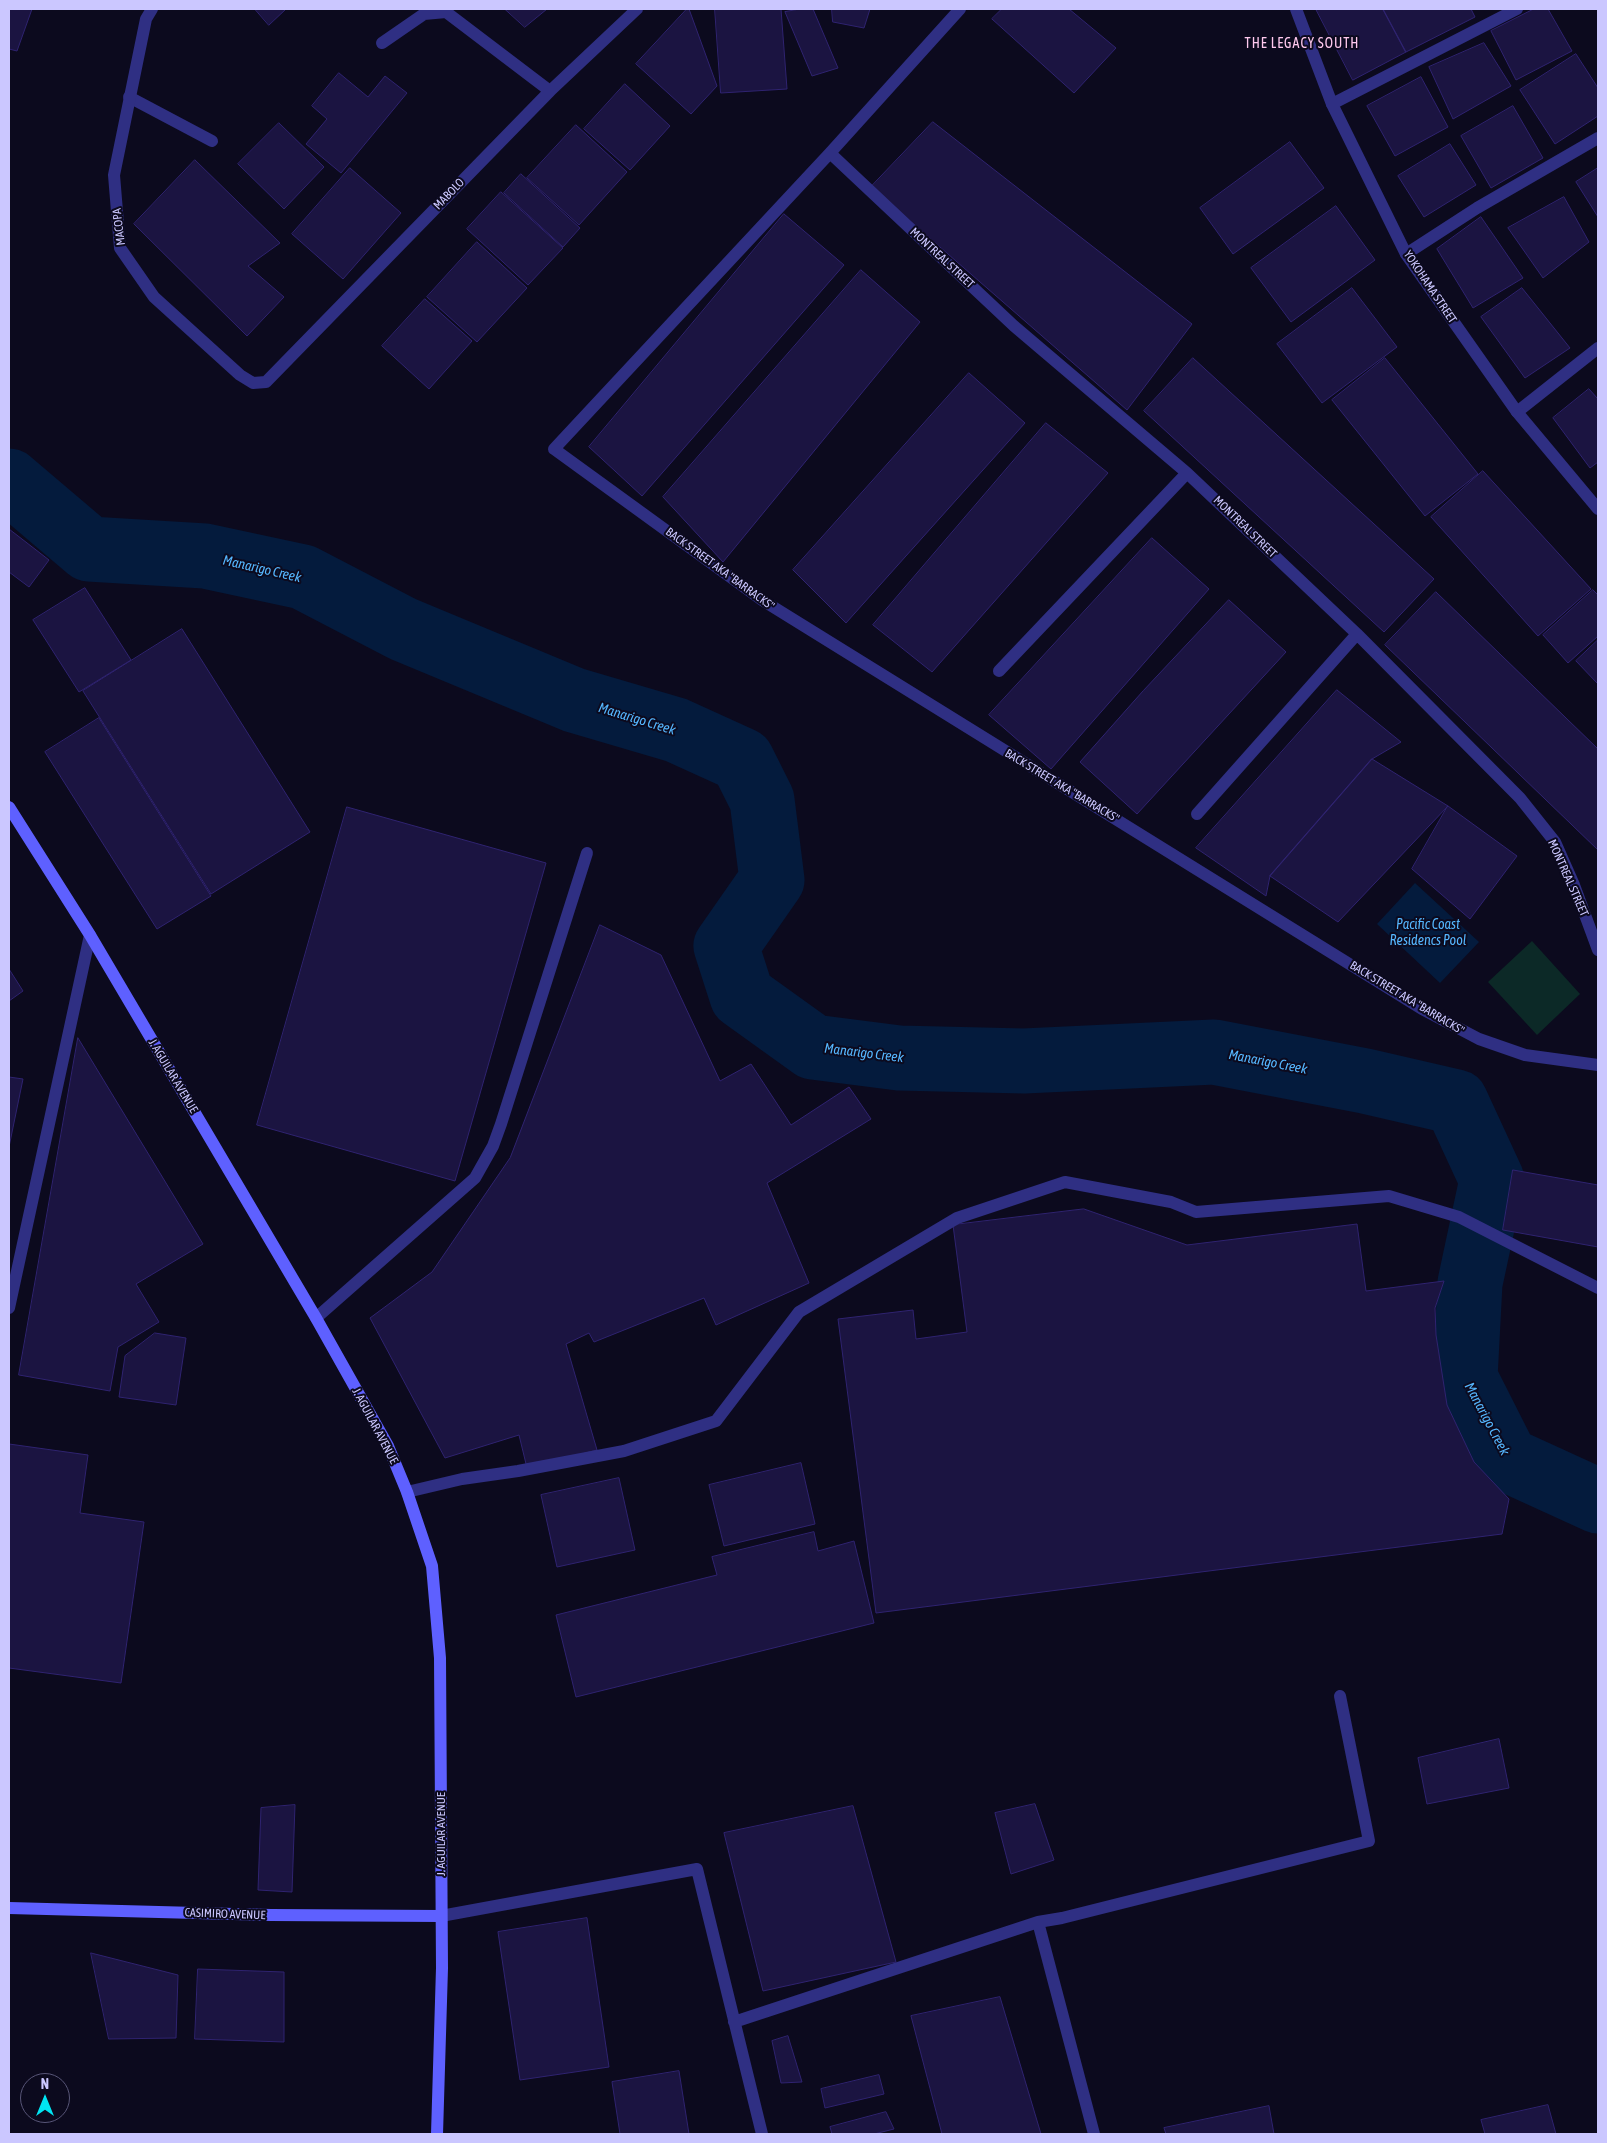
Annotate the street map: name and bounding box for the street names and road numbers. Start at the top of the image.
street label: MABOLO [431,175,467,213]
street label: MACOPA [110,208,128,246]
street label: MONTREAL STREET [907,225,977,291]
street label: YOKOHAMA STREET [1400,248,1460,326]
street label: MONTREAL STREET [1210,493,1280,561]
street label: BACK STREET AKA "BARRACKS" [663,525,777,613]
street label: BACK STREET AKA "BARRACKS" [1002,746,1122,826]
street label: MONTREAL STREET [1545,837,1591,919]
street label: BACK STREET AKA "BARRACKS" [1347,958,1467,1038]
street label: J. AGUILAR AVENUE [145,1036,201,1116]
street label: J. AGUILAR AVENUE [349,1386,401,1466]
street label: J. AGUILAR AVENUE [434,1792,448,1876]
street label: CASIMIRO AVENUE [184,1905,266,1923]

